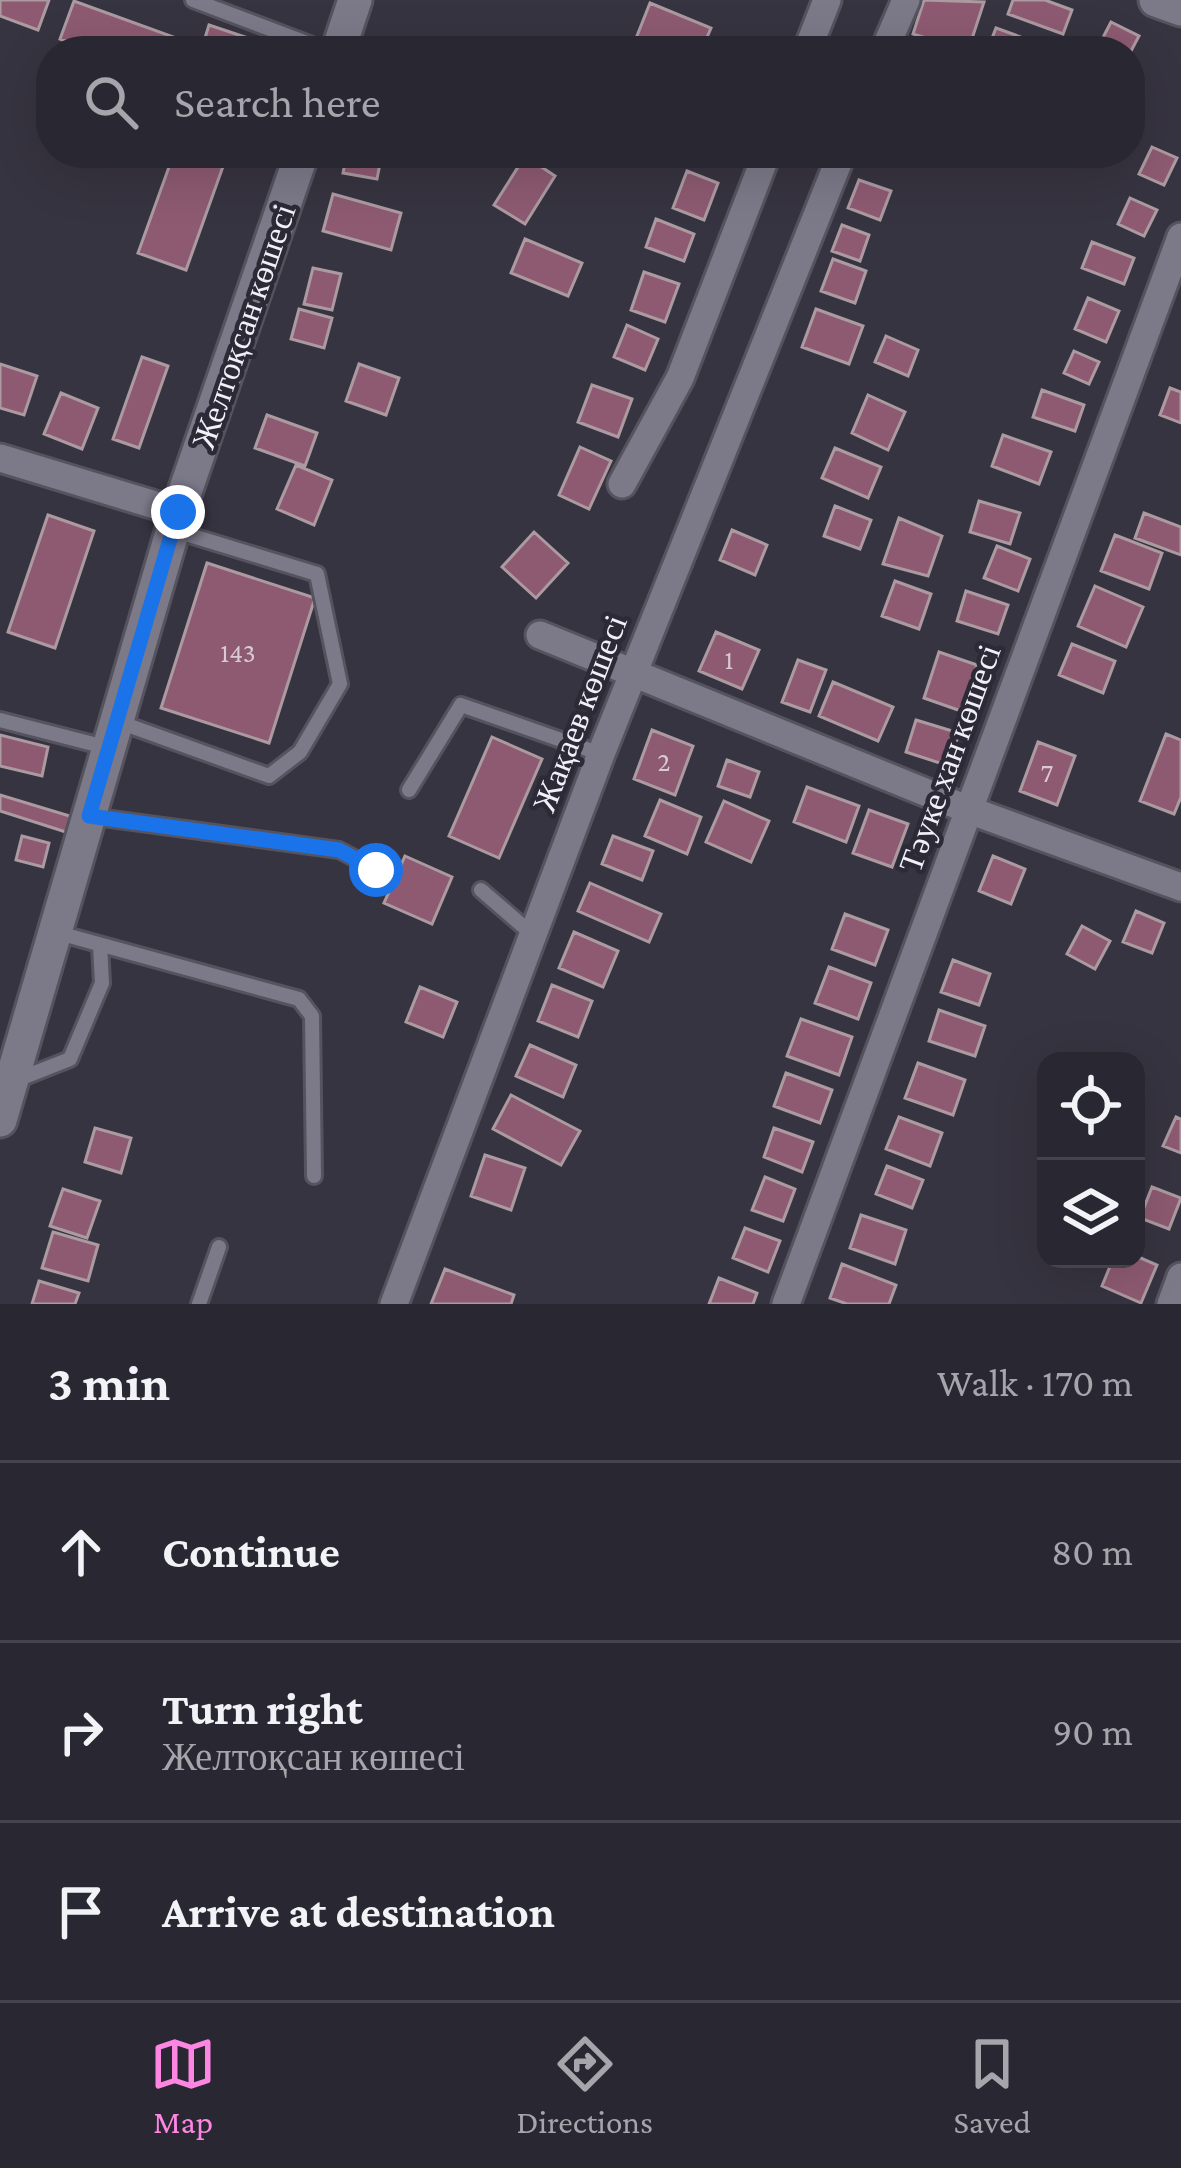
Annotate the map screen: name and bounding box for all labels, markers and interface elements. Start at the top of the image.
search box [36,36,1145,168]
icon: search [78,69,144,135]
text: Search here [174,77,381,127]
street label: Желтоқсан көшесі [184,199,303,453]
route end [151,485,205,539]
street label: Жақаев көшесі [525,610,634,817]
house number: 143 [220,638,256,668]
street label: Тәуке хан көшесі [891,639,1008,877]
house number: 1 [725,645,734,675]
house number: 2 [658,747,670,777]
house number: 7 [1041,758,1053,788]
route start [349,843,403,897]
map controls [1037,1052,1145,1268]
button: locate [1037,1052,1145,1160]
button: layers [1037,1160,1145,1268]
text: 3 min [48,1354,170,1411]
text: Walk · 170 m [937,1361,1133,1404]
icon: ahead [48,1519,114,1585]
text: Continue [162,1527,340,1577]
text: 80 m [1051,1530,1133,1573]
text: Turn right [162,1684,363,1734]
icon: right [48,1699,114,1765]
text: 90 m [1052,1710,1133,1753]
text: Желтоқсан көшесі [162,1735,465,1778]
icon: arrive [48,1879,114,1945]
text: Arrive at destination [162,1887,555,1937]
tab: Map [150,2031,216,2140]
tab: Directions [517,2031,653,2140]
tab: Saved [953,2031,1031,2140]

